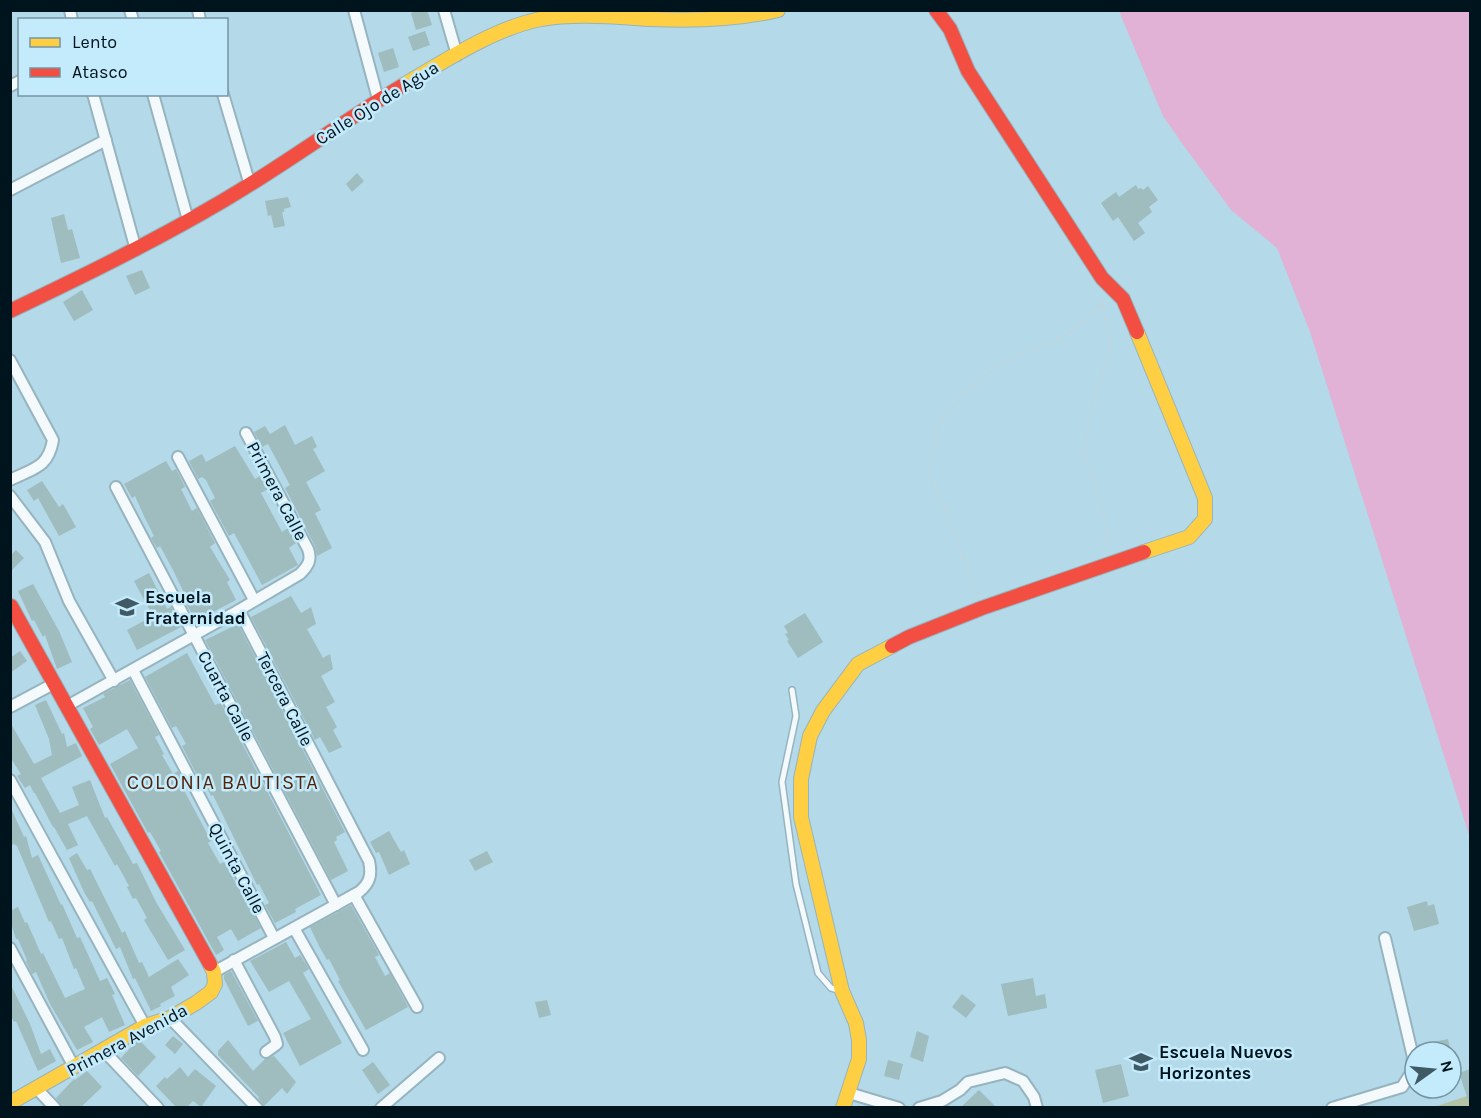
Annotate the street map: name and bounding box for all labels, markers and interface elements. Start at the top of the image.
legend [18,18,228,96]
text: Lento [72,31,117,53]
street label: Calle Ojo de Agua [311,56,443,150]
text: Atasco [72,61,128,83]
street label: Primera Calle [242,438,312,544]
place label: Escuela Fraternidad [145,586,246,629]
school or university icon: Escuela Fraternidad [114,594,140,620]
street label: Cuarta Calle [193,647,259,745]
street label: Tercera Calle [252,648,318,750]
district label: COLONIA BAUTISTA [127,771,319,794]
street label: Quinta Calle [204,819,270,917]
street label: Primera Avenida [63,999,191,1081]
north arrow [1403,1040,1463,1100]
place label: Escuela Nuevos Horizontes [1159,1041,1293,1084]
school or university icon: Escuela Nuevos Horizontes [1128,1049,1154,1075]
text: N [1436,1058,1458,1074]

